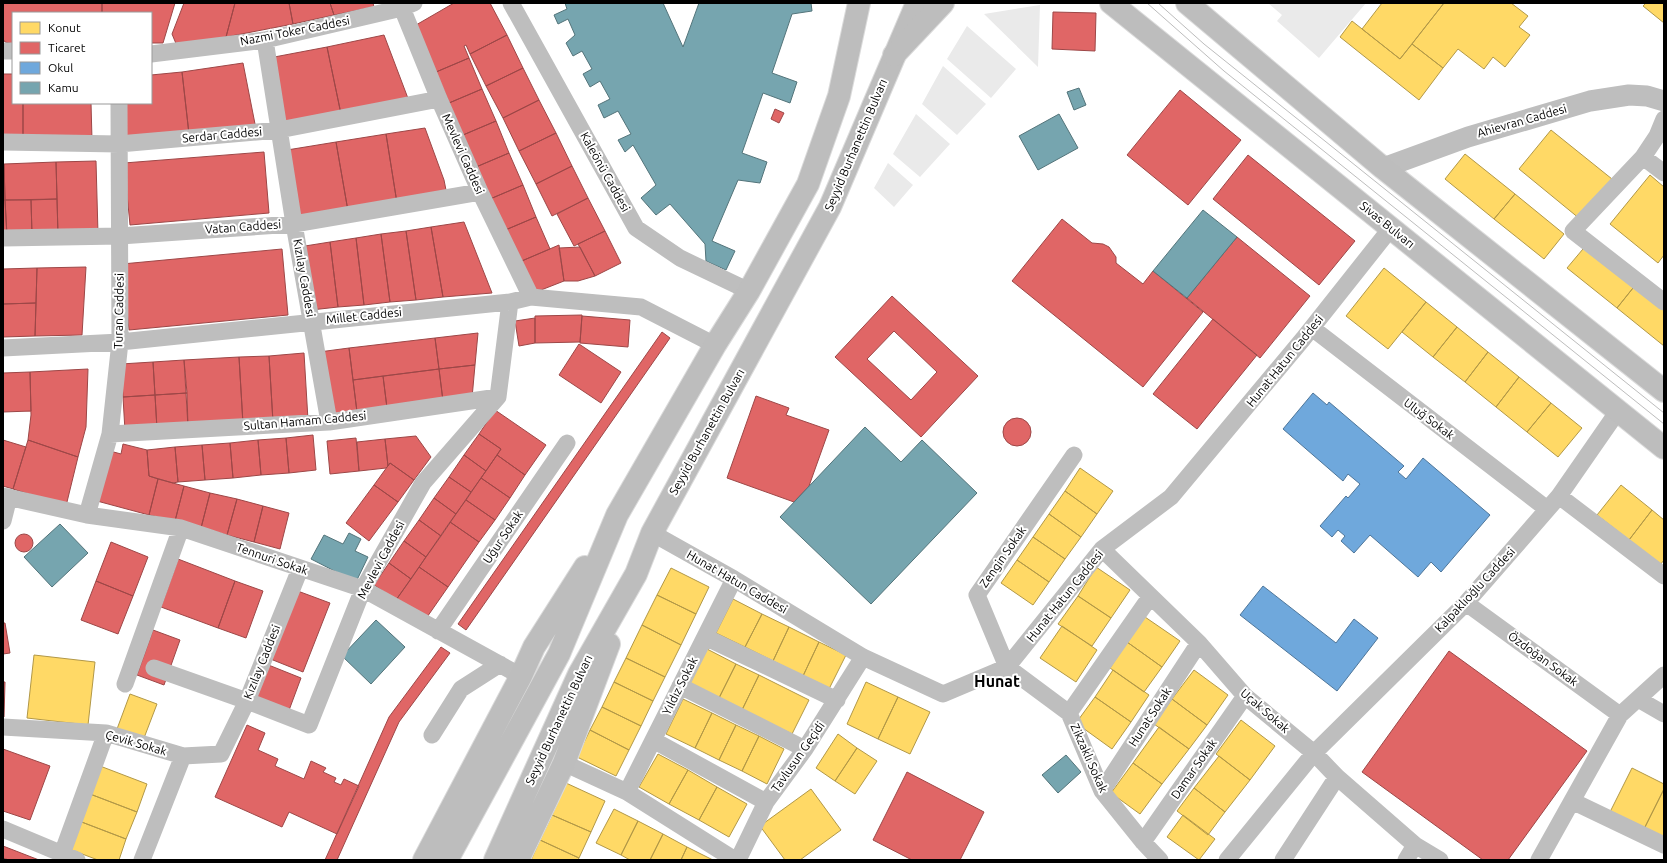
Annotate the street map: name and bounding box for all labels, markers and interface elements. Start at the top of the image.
legend [12,12,152,104]
street label: Nazmi Toker Caddesi [239,13,351,48]
text: Konut [48,21,81,34]
text: Ticaret [48,41,86,54]
text: Okul [48,61,73,74]
street label: Seyyid Burhanettin Bulvarı [822,77,889,213]
text: Kamu [48,81,79,94]
street label: Ahievran Caddesi [1476,101,1568,140]
street label: Mevlevi Caddesi [440,112,487,196]
street label: Serdar Caddesi [181,125,263,144]
street label: Kaleönü Caddesi [578,130,633,214]
street label: Sivas Bulvarı [1357,199,1417,251]
street label: Vatan Caddesi [204,217,282,236]
street label: Kızılay Caddesi [291,238,318,318]
street label: Turan Caddesi [111,273,126,349]
street label: Millet Caddesi [325,305,403,326]
street label: Hunat Hatun Caddesi [1244,312,1325,409]
street label: Seyyid Burhanettin Bulvarı [666,367,747,497]
street label: Uluğ Sokak [1402,396,1457,442]
street label: Sultan Hamam Caddesi [243,409,367,432]
street label: Uğur Sokak [480,508,525,566]
street label: Mevlevi Caddesi [355,518,407,601]
street label: Zengin Sokak [977,524,1028,590]
street label: Tennuri Sokak [235,540,310,577]
street label: Kalpaklıoğlu Caddesi [1432,545,1517,635]
street label: Hunat Hatun Caddesi [1024,547,1105,644]
street label: Hunat Hatun Caddesi [685,548,790,616]
street label: Kızılay Caddesi [241,623,282,701]
street label: Özdoğan Sokak [1506,629,1581,688]
street label: Seyyid Burhanettin Bulvarı [523,653,594,787]
street label: Yıldız Sokak [659,655,700,717]
district label: Hunat [974,672,1020,690]
street label: Hunat Sokak [1126,685,1173,748]
street label: Uçak Sokak [1238,686,1292,735]
street label: Tavlusun Geçidi [768,719,827,794]
street label: Zikzaklı Sokak [1068,721,1110,794]
street label: Çevik Sokak [104,728,168,757]
street label: Damar Sokak [1168,736,1219,801]

